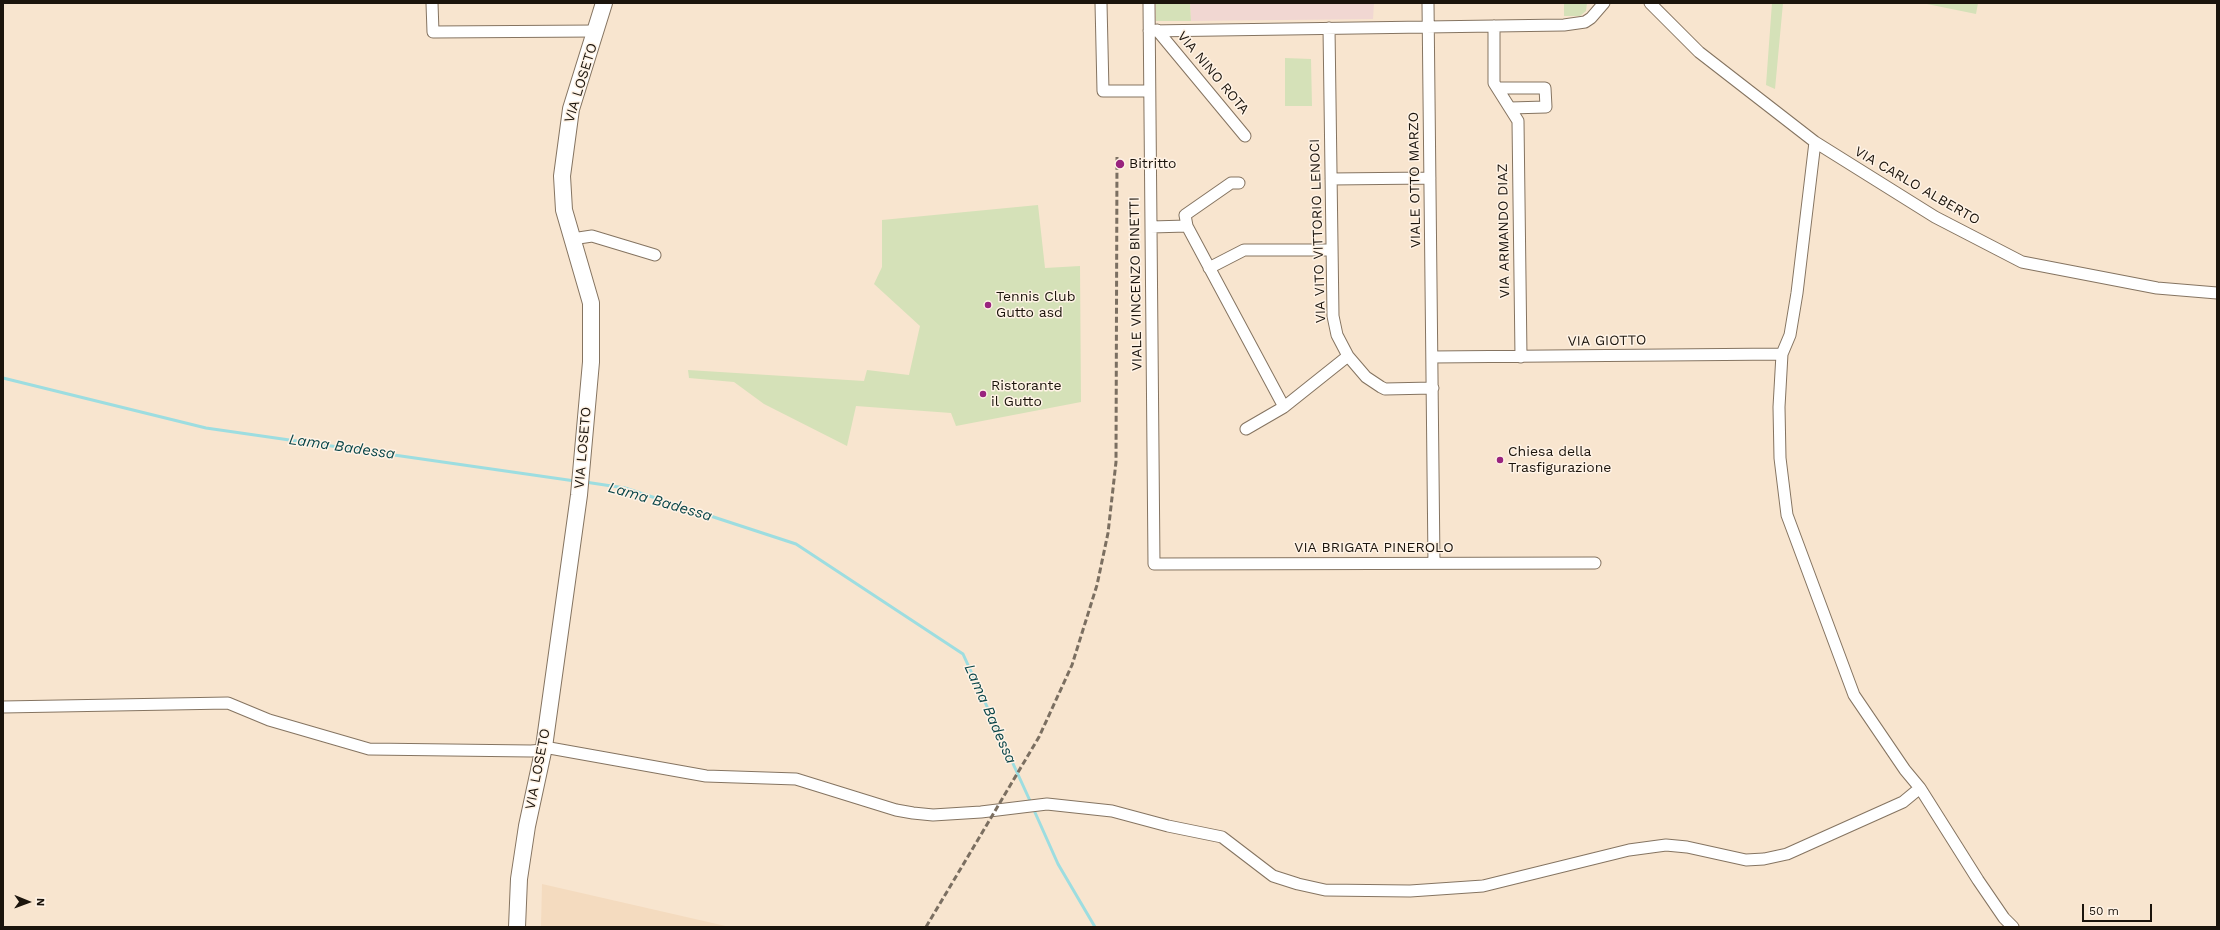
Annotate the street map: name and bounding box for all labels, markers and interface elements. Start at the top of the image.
street label: VIA NINO ROTA [1173,28,1253,118]
street label: VIA LOSETO [561,41,601,125]
street label: VIALE OTTO MARZO [1405,112,1425,248]
street label: VIA VITO VITTORIO LENOCI [1306,138,1330,324]
street label: VIA CARLO ALBERTO [1851,143,1983,229]
place label: Bitritto [1129,156,1176,172]
marker: Bitritto [1114,158,1126,170]
street label: VIA ARMANDO DIAZ [1494,163,1514,299]
street label: VIALE VINCENZO BINETTI [1126,197,1146,371]
place label: Tennis Club Gutto asd [996,289,1076,322]
marker: Tennis Club Gutto asd [983,300,993,310]
street label: VIA GIOTTO [1567,332,1647,350]
place label: Ristorante il Gutto [991,378,1062,410]
marker: Ristorante il Gutto [978,389,988,399]
street label: VIA LOSETO [571,406,595,490]
water label: Lama Badessa [288,431,396,463]
place label: Chiesa della Trasfigurazione [1508,444,1611,476]
marker: Chiesa della Trasfigurazione [1495,455,1505,465]
water label: Lama Badessa [606,479,714,525]
street label: VIA BRIGATA PINEROLO [1294,540,1454,556]
water label: Lama Badessa [960,661,1020,767]
street label: VIA LOSETO [522,727,554,811]
north arrow [8,882,48,922]
scale bar [2084,896,2154,922]
text: N [34,898,47,906]
text: 50 m [2089,904,2119,918]

